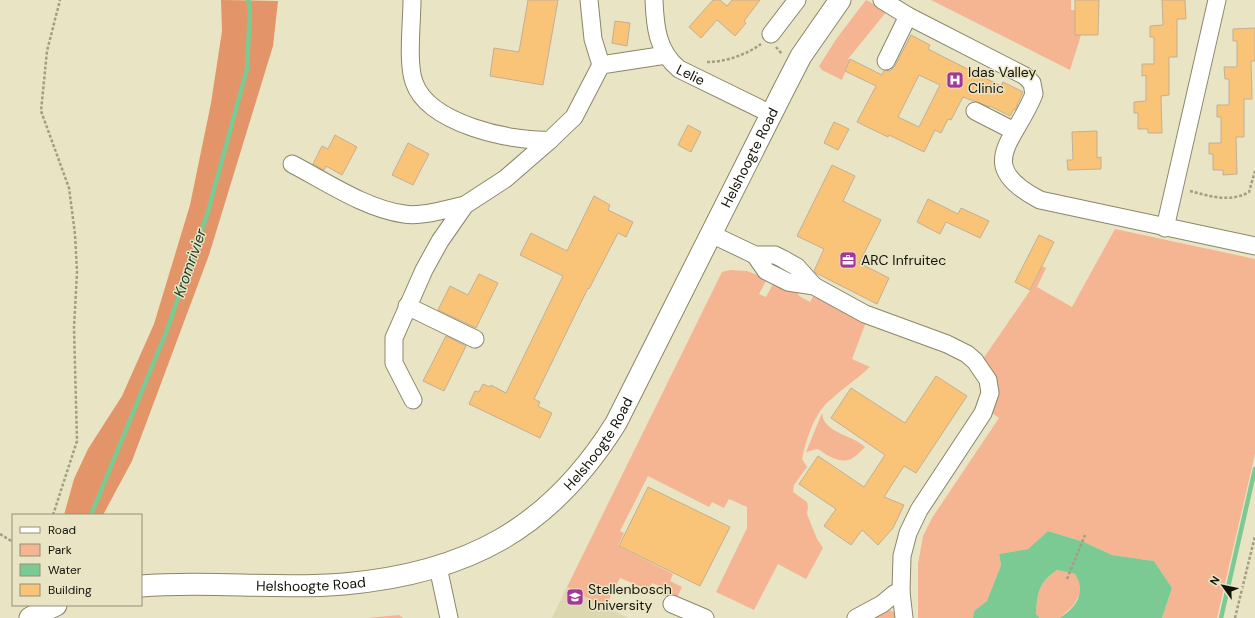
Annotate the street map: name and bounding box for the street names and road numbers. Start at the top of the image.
street label: Lelie [674,60,708,89]
street label: Helshoogte Road [717,105,782,211]
street label: Helshoogte Road [560,394,637,494]
street label: Helshoogte Road [256,573,367,595]

